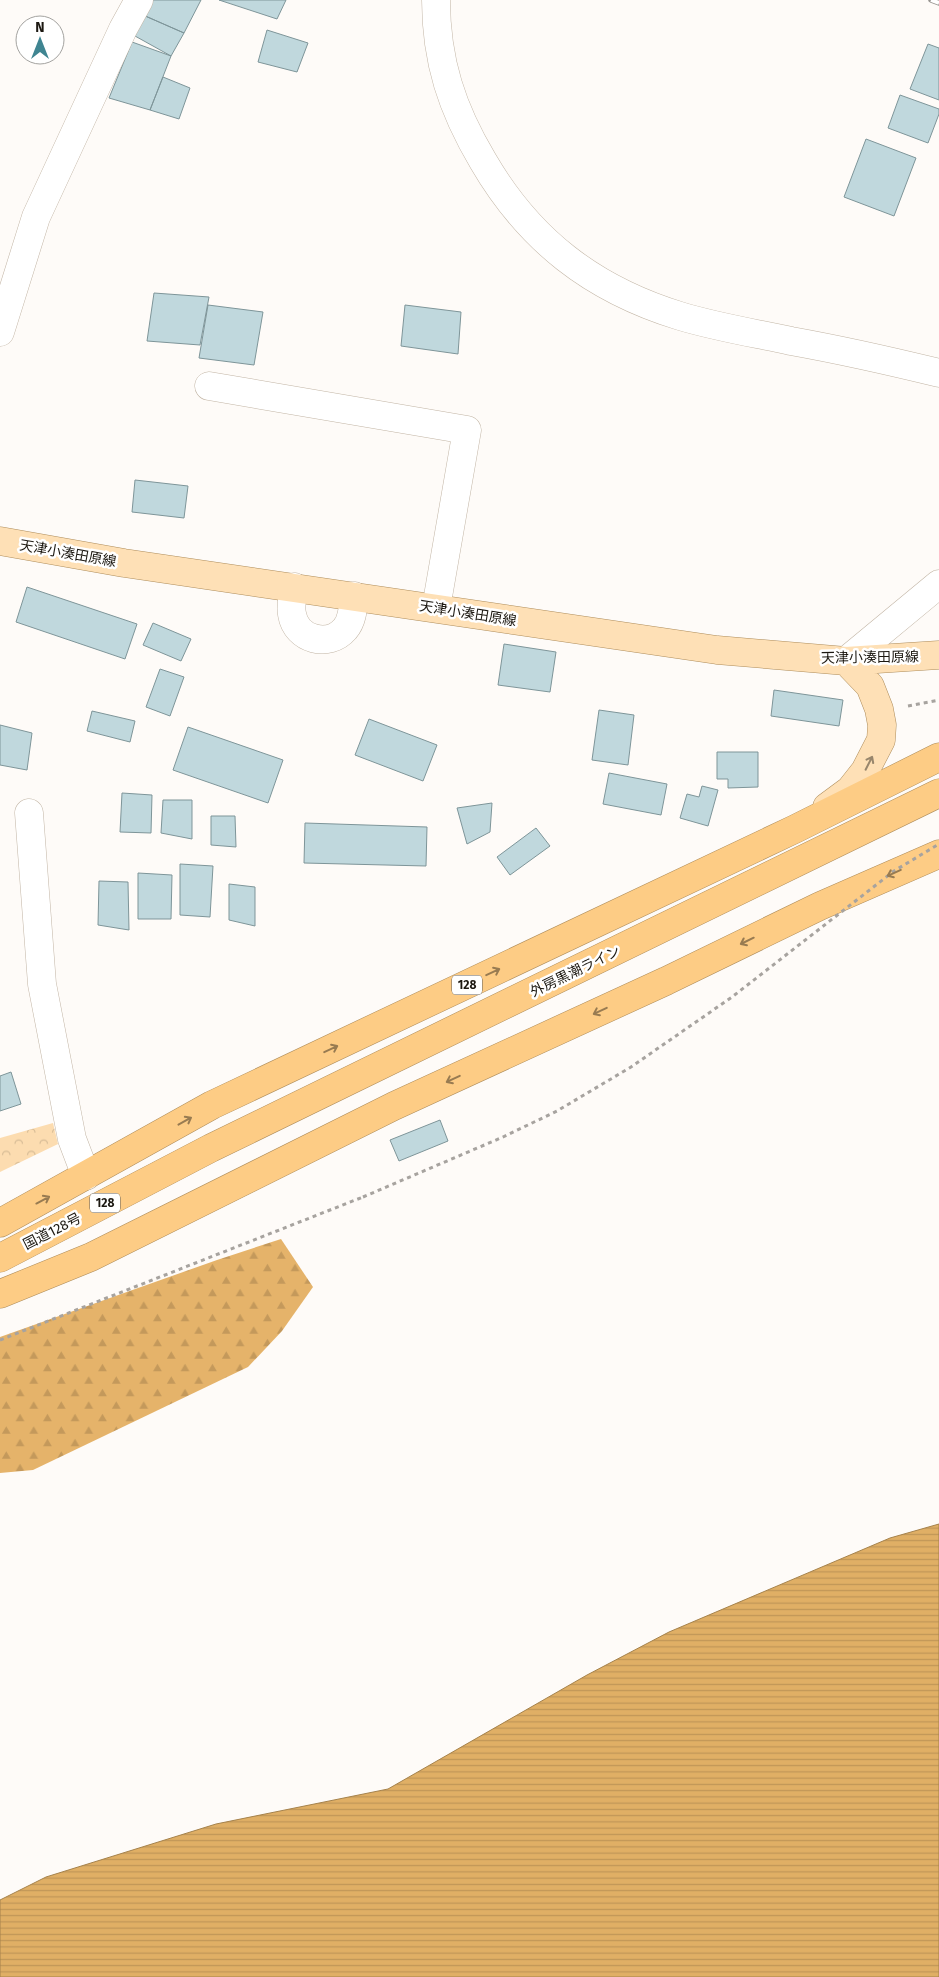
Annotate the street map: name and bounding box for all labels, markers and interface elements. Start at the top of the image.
north arrow [15,15,65,65]
text: N [35,19,45,36]
street label: 天津小湊田原線 [18,537,118,570]
street label: 天津小湊田原線 [418,597,518,630]
street label: 天津小湊田原線 [821,648,919,667]
one-way arrow [865,755,875,770]
one-way arrow [887,868,902,878]
one-way arrow [740,937,755,947]
street label: 外房黒潮ライン [527,942,623,1001]
one-way arrow [485,967,500,976]
road number: 128 [452,976,482,994]
one-way arrow [593,1007,608,1017]
one-way arrow [323,1044,338,1054]
one-way arrow [445,1075,460,1085]
one-way arrow [177,1115,191,1125]
road number: 128 [90,1194,120,1212]
one-way arrow [35,1195,50,1204]
street label: 国道128号 [20,1210,84,1253]

